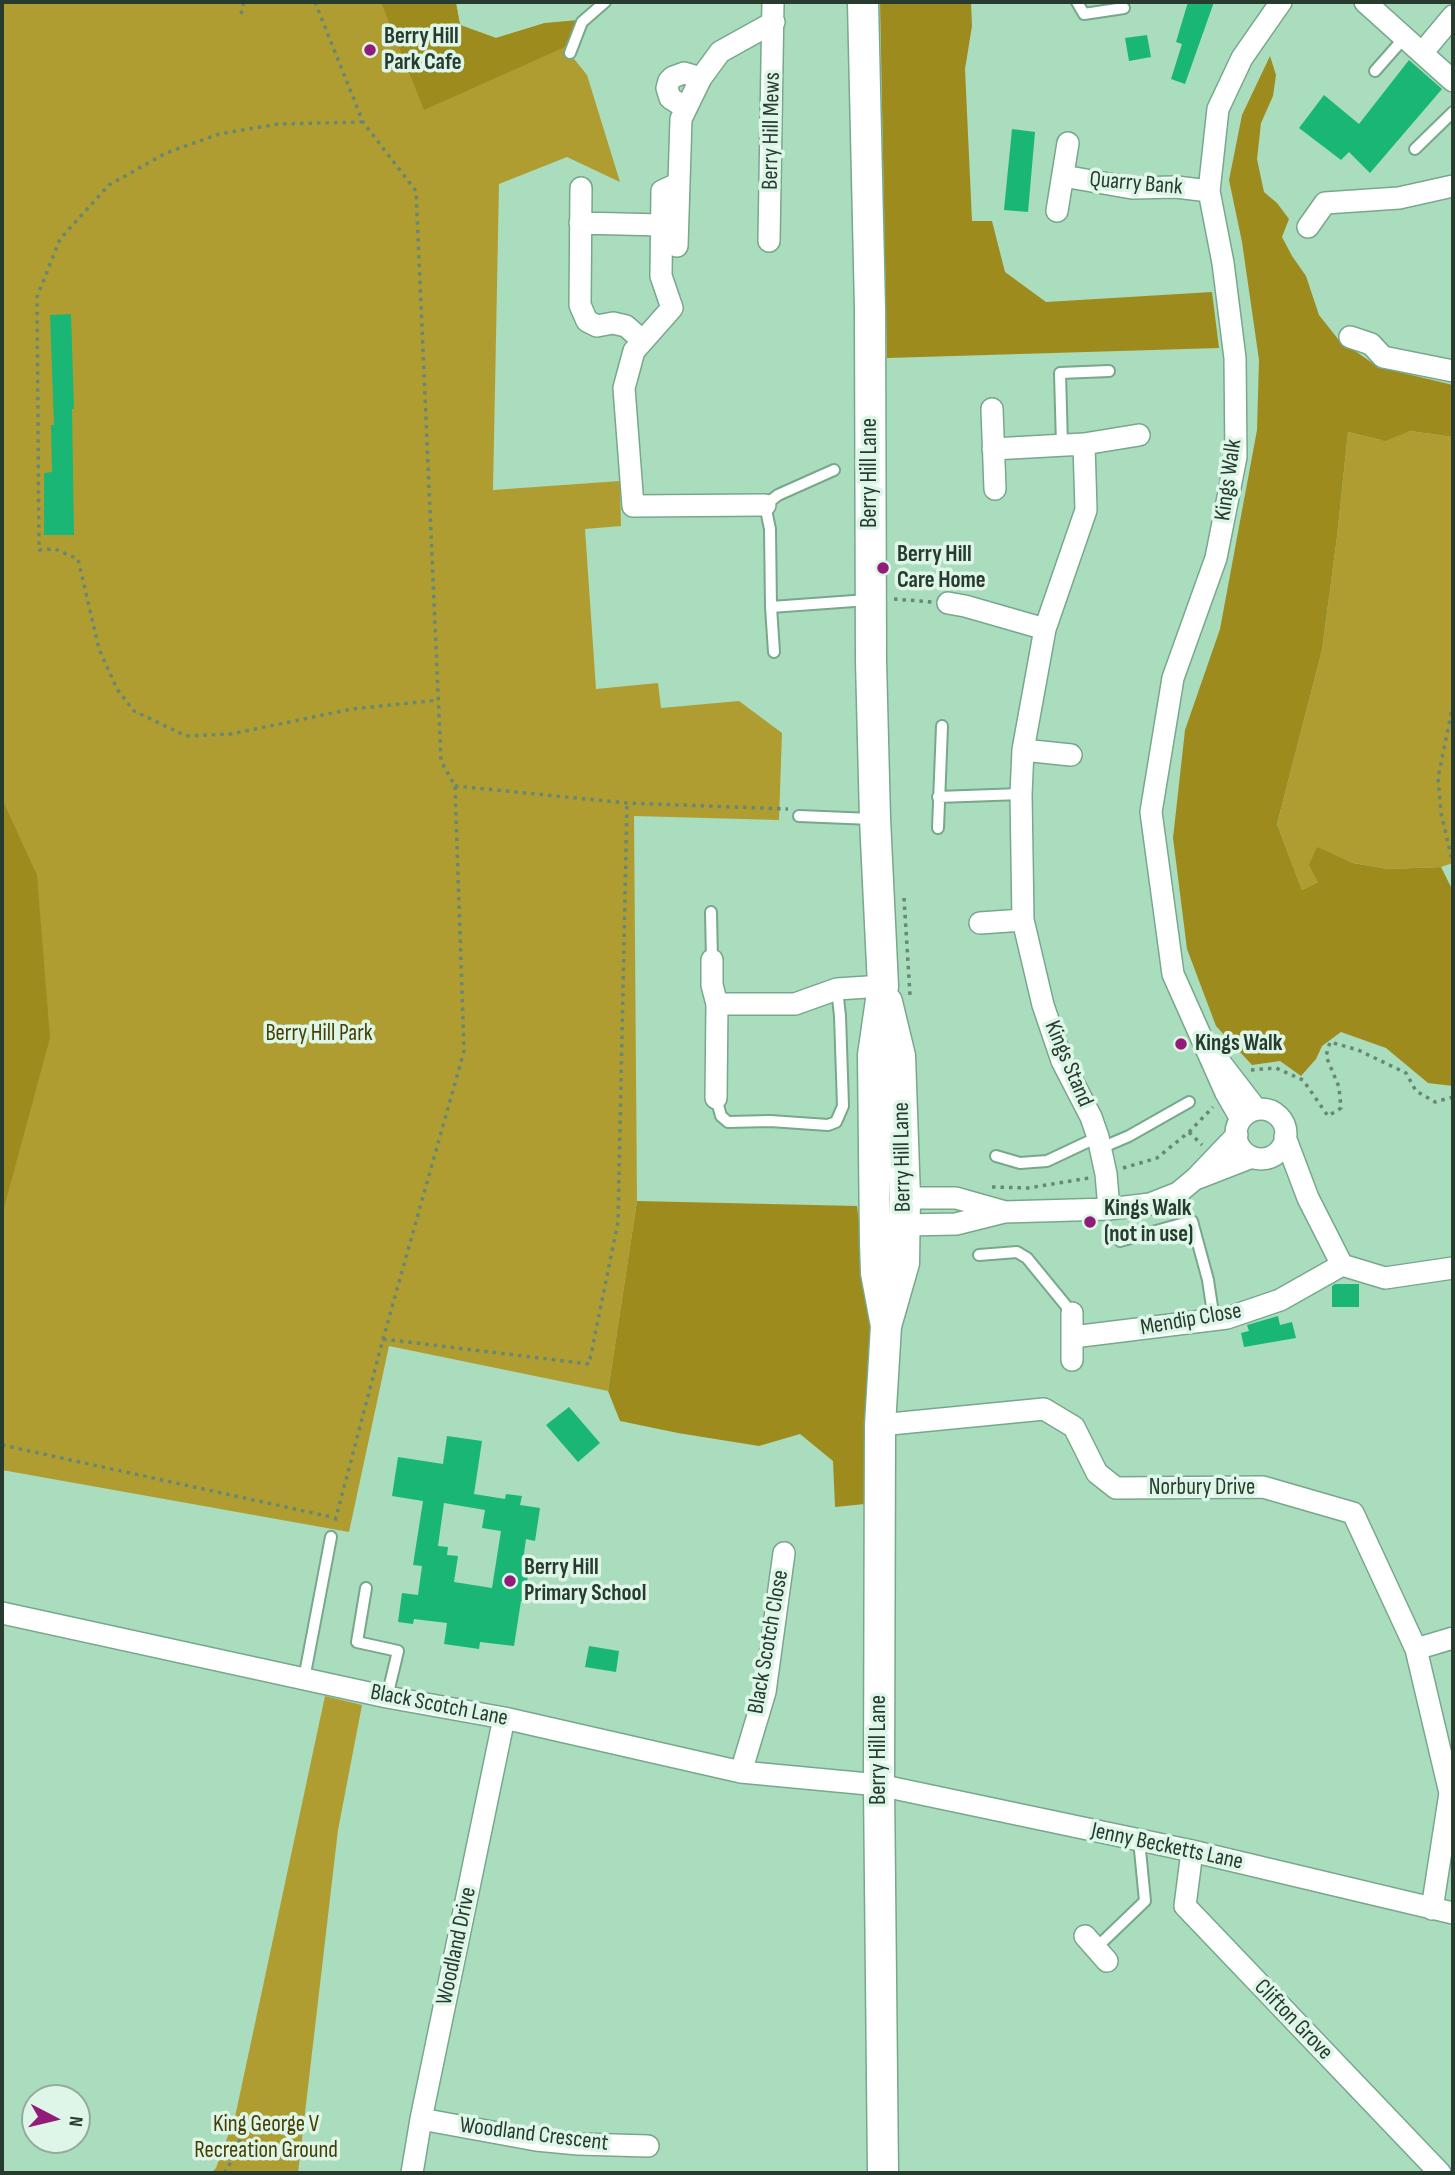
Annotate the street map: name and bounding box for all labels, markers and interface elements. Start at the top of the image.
place label: Berry Hill Park Cafe [384,23,462,77]
marker: Berry Hill Park Cafe [362,42,378,58]
street label: Berry Hill Mews [757,72,787,190]
street label: Quarry Bank [1088,166,1184,202]
street label: Berry Hill Lane [856,418,884,528]
street label: Kings Walk [1210,438,1248,522]
place label: Berry Hill Care Home [897,541,986,595]
marker: Berry Hill Care Home [875,560,891,576]
street label: Kings Stand [1038,1017,1098,1111]
park label: Berry Hill Park [265,1020,373,1048]
place label: Kings Walk [1195,1030,1282,1058]
marker: Kings Walk [1173,1036,1189,1052]
street label: Berry Hill Lane [888,1102,918,1212]
place label: Kings Walk (not in use) [1104,1195,1193,1249]
marker: Kings Walk (not in use) [1082,1214,1098,1230]
street label: Mendip Close [1138,1298,1244,1342]
street label: Norbury Drive [1149,1474,1255,1502]
place label: Berry Hill Primary School [524,1554,646,1608]
street label: Black Scotch Close [743,1568,795,1716]
marker: Berry Hill Primary School [502,1573,518,1589]
street label: Black Scotch Lane [368,1679,510,1733]
street label: Berry Hill Lane [865,1695,893,1805]
street label: Jenny Becketts Lane [1089,1817,1245,1877]
street label: Woodland Drive [431,1885,483,2007]
street label: Clifton Grove [1248,1974,1338,2066]
north arrow [21,2084,91,2154]
park label: King George V Recreation Ground [194,2111,338,2165]
street label: Woodland Crescent [458,2112,610,2158]
text: N [63,2115,87,2128]

